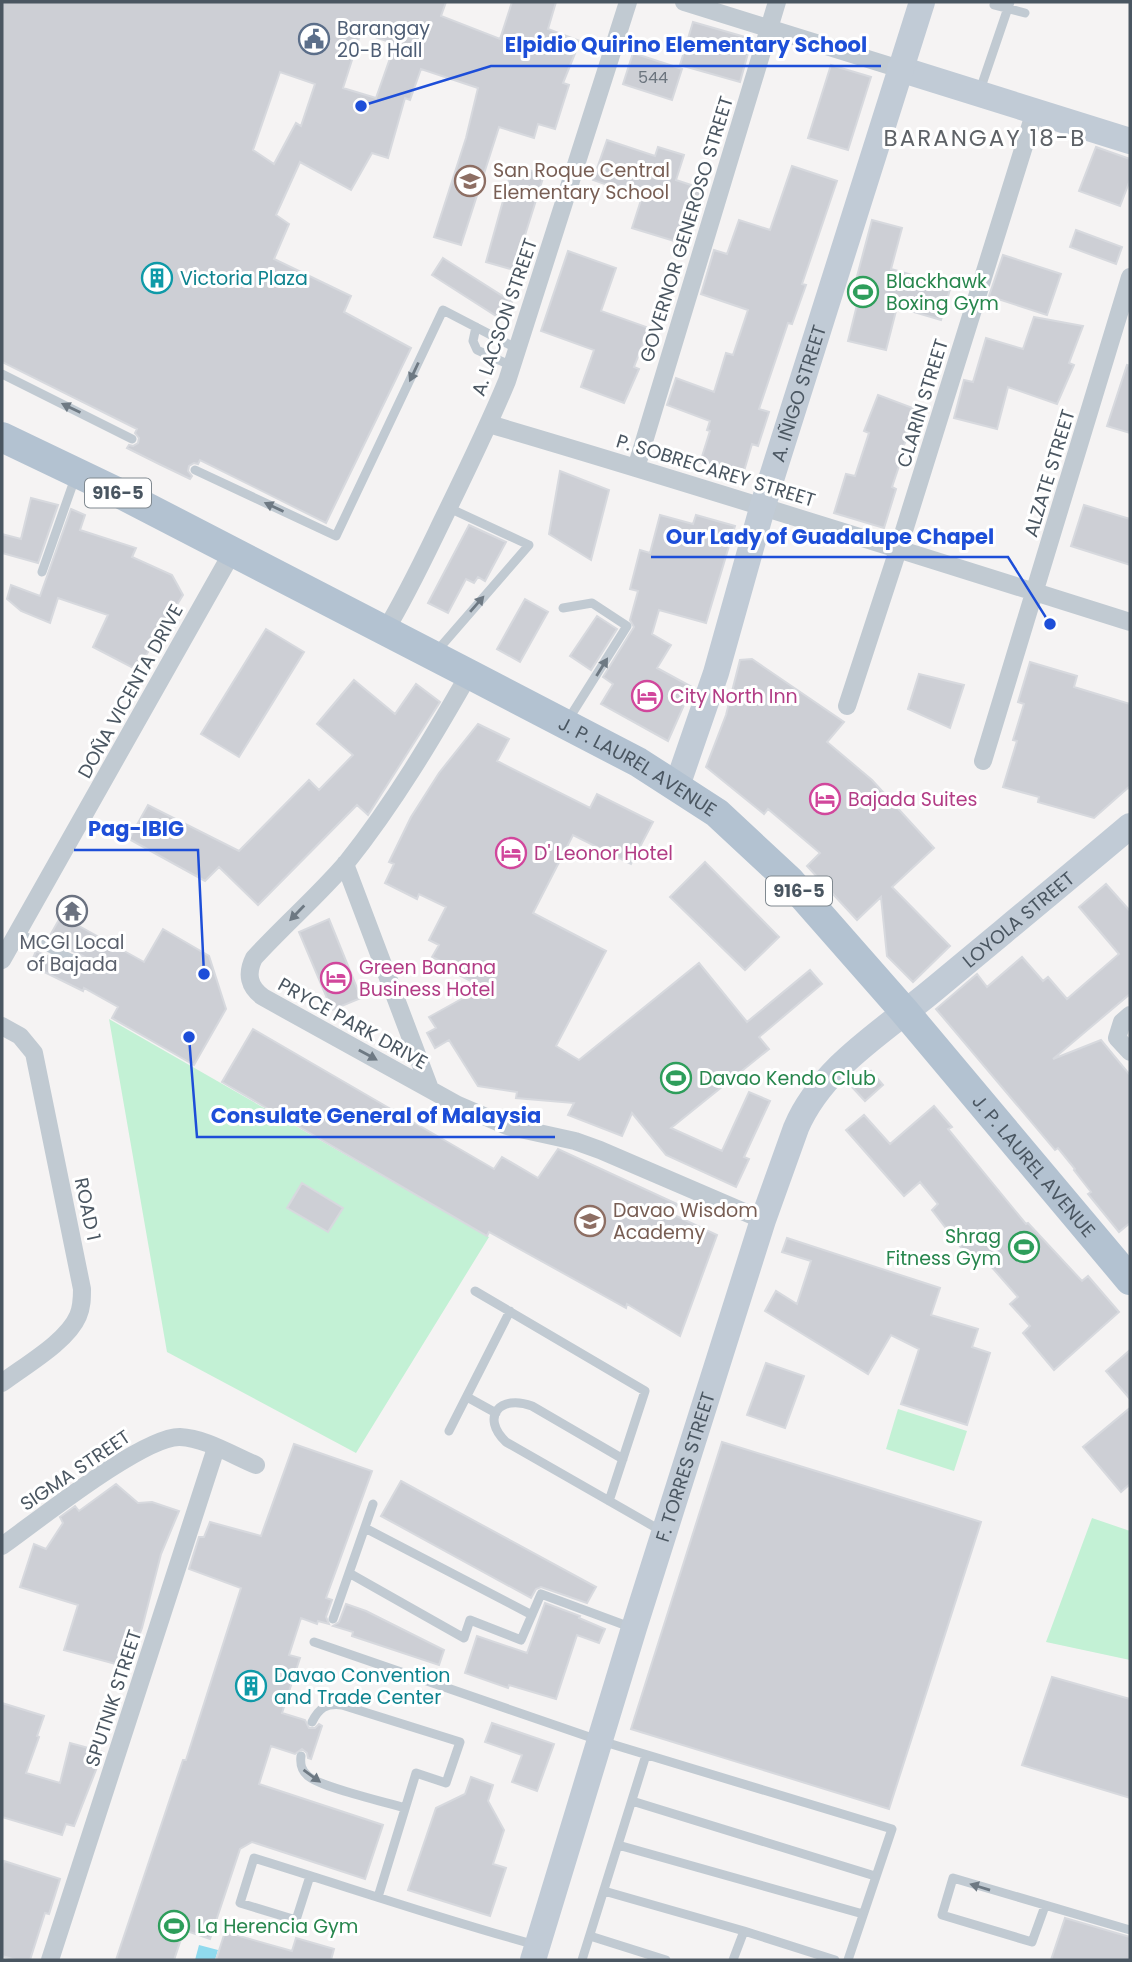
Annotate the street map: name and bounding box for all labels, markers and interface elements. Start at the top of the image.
place label: Barangay 20-B Hall [337,15,430,64]
public building icon: Barangay 20-B Hall [297,22,331,56]
callout: Elpidio Quirino Elementary School [491,24,881,66]
text: Elpidio Quirino Elementary School [505,30,867,59]
house number: 544 [638,66,668,89]
street label: GOVERNOR GENEROSO STREET [633,93,740,365]
district label: BARANGAY 18-B [884,122,1086,154]
place label: San Roque Central Elementary School [493,157,670,206]
school or university icon: San Roque Central Elementary School [453,164,487,198]
street label: A. LACSON STREET [465,235,544,399]
building icon: Victoria Plaza [140,261,174,295]
place label: Victoria Plaza [180,265,308,292]
place label: Blackhawk Boxing Gym [886,268,999,317]
sports icon: Blackhawk Boxing Gym [846,275,880,309]
street label: A. IÑIGO STREET [764,322,833,465]
street label: CLARIN STREET [890,336,955,471]
one-way arrow [408,362,420,382]
one-way arrow [61,403,81,414]
street label: ALZATE STREET [1017,406,1082,540]
street label: P. SOBRECAREY STREET [613,427,819,514]
road number: 916-5 [85,478,151,508]
one-way arrow [264,501,284,513]
callout: Our Lady of Guadalupe Chapel [651,515,1008,557]
text: Our Lady of Guadalupe Chapel [666,522,994,551]
one-way arrow [469,595,485,613]
street label: DOÑA VICENTA DRIVE [71,599,190,783]
one-way arrow [595,657,608,676]
hotel icon: City North Inn [630,679,664,713]
place label: City North Inn [670,683,798,710]
street label: J. P. LAUREL AVENUE [554,710,722,823]
hotel icon: Bajada Suites [808,782,842,816]
place label: Bajada Suites [848,786,977,813]
callout: Pag-IBIG [74,808,198,850]
text: Pag-IBIG [88,814,184,843]
hotel icon: D' Leonor Hotel [494,836,528,870]
place label: D' Leonor Hotel [534,840,673,867]
street label: LOYOLA STREET [957,865,1080,974]
road number: 916-5 [766,876,832,906]
temple icon: MCGI Local of Bajada [55,894,89,928]
one-way arrow [290,904,306,921]
place label: MCGI Local of Bajada [20,929,124,978]
place label: Green Banana Business Hotel [359,954,496,1003]
hotel icon: Green Banana Business Hotel [319,961,353,995]
street label: PRYCE PARK DRIVE [273,971,432,1076]
one-way arrow [358,1049,378,1061]
sports icon: Davao Kendo Club [659,1061,693,1095]
place label: Davao Kendo Club [699,1065,876,1092]
street label: J. P. LAUREL AVENUE [966,1089,1102,1243]
callout: Consulate General of Malaysia [197,1095,555,1137]
text: Consulate General of Malaysia [211,1101,541,1130]
street label: ROAD 1 [68,1175,107,1243]
place label: Davao Wisdom Academy [613,1197,758,1246]
school or university icon: Davao Wisdom Academy [573,1204,607,1238]
place label: Shrag Fitness Gym [886,1223,1001,1272]
sports icon: Shrag Fitness Gym [1007,1230,1041,1264]
street label: F. TORRES STREET [649,1389,722,1545]
street label: SIGMA STREET [15,1424,136,1517]
street label: SPUTNIK STREET [79,1626,148,1770]
place label: Davao Convention and Trade Center [274,1662,451,1711]
building icon: Davao Convention and Trade Center [234,1669,268,1703]
one-way arrow [302,1768,321,1782]
one-way arrow [970,1881,991,1891]
sports icon: La Herencia Gym [157,1909,191,1943]
place label: La Herencia Gym [197,1913,358,1940]

